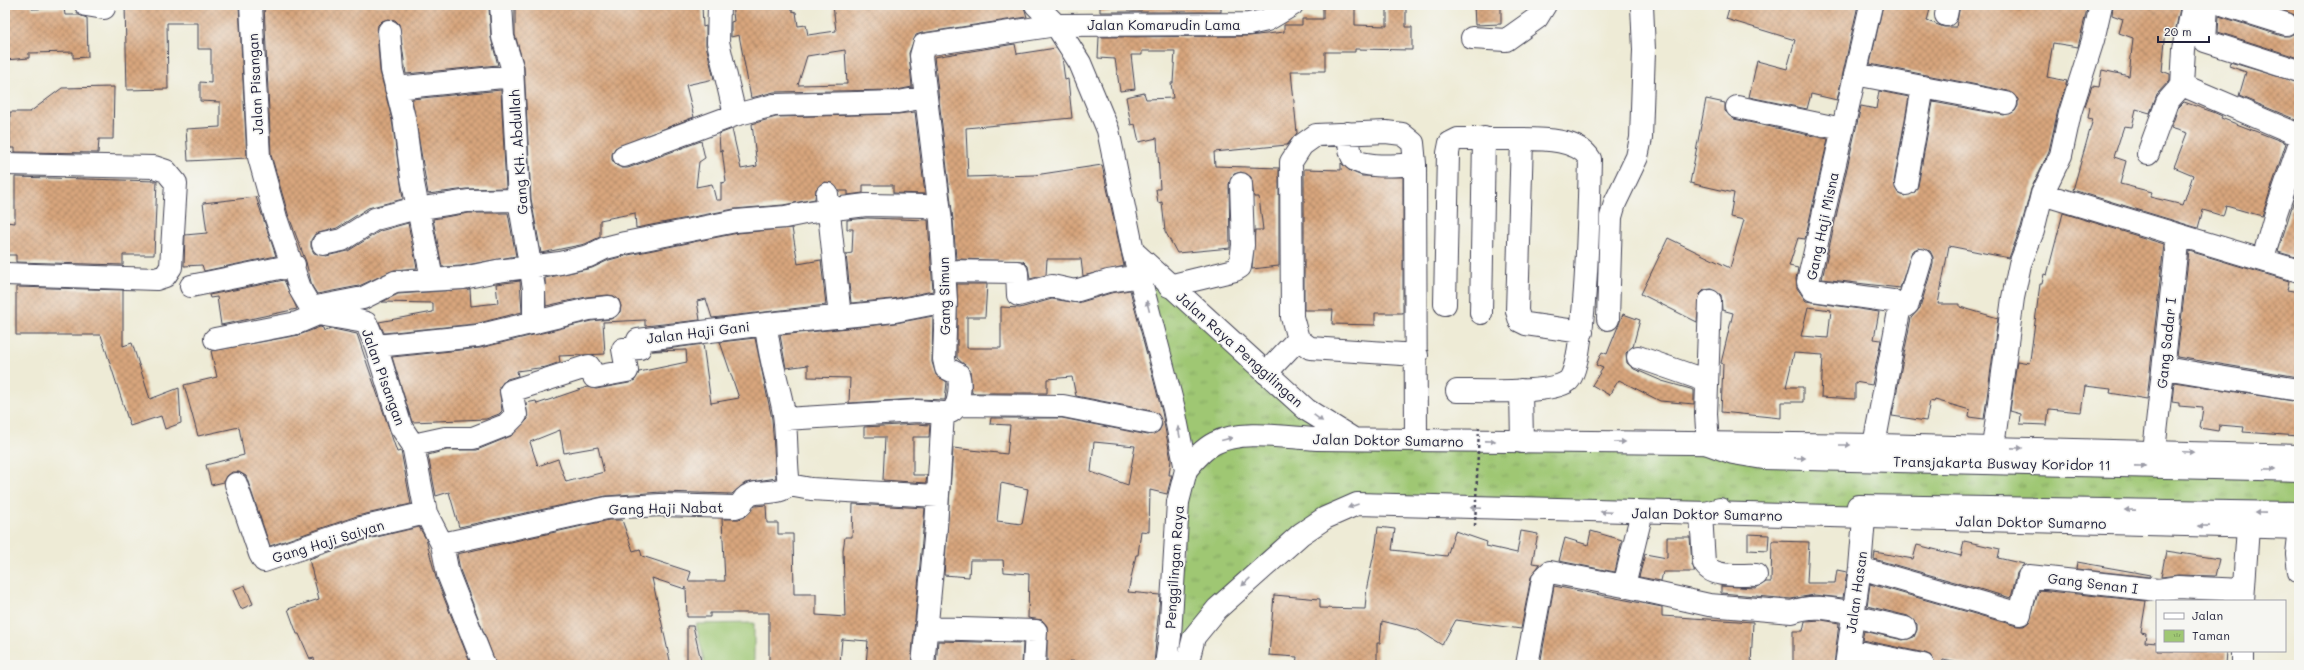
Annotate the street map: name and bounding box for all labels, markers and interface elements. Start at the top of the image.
street label: Jalan Komarudin Lama [1087,15,1241,34]
scale bar [2158,18,2209,44]
text: 20 m [2164,23,2192,39]
street label: Jalan Pisangan [243,33,267,135]
street label: Gang KH. Abdullah [504,89,532,215]
street label: Gang Haji Misna [1801,170,1843,282]
street label: Gang Simun [934,257,954,335]
street label: Jalan Raya Penggilingan [1172,287,1308,411]
street label: Gang Sadar I [2152,297,2180,389]
one-way arrow [1145,299,1151,312]
street label: Jalan Haji Gani [645,316,751,348]
street label: Jalan Pisangan [358,326,410,428]
one-way arrow [1312,414,1323,422]
one-way arrow [1175,426,1181,438]
street label: Jalan Doktor Sumarno [1312,429,1464,451]
one-way arrow [1221,436,1233,442]
one-way arrow [1484,438,1496,445]
one-way arrow [1614,439,1627,445]
one-way arrow [1839,442,1852,448]
one-way arrow [2011,445,2024,451]
one-way arrow [2182,449,2195,455]
street label: Transjakarta Busway Koridor 11 [1893,452,2111,474]
one-way arrow [1794,455,1806,462]
one-way arrow [2134,463,2147,469]
one-way arrow [2264,466,2277,472]
street label: Gang Haji Nabat [609,498,723,518]
street label: Jalan Doktor Sumarno [1631,503,1783,525]
one-way arrow [1346,504,1358,510]
street label: Penggilingan Raya [1160,505,1188,629]
one-way arrow [1469,505,1482,511]
one-way arrow [2123,507,2136,513]
one-way arrow [1600,508,1612,515]
one-way arrow [2254,509,2266,516]
street label: Jalan Doktor Sumarno [1955,511,2107,533]
street label: Gang Haji Saiyan [270,515,386,567]
one-way arrow [2197,523,2210,529]
street label: Jalan Hasan [1841,550,1871,634]
street label: Gang Senan I [2047,568,2139,598]
one-way arrow [1241,577,1251,587]
legend [2156,600,2286,652]
text: Jalan [2192,607,2223,623]
text: Taman [2192,627,2230,643]

